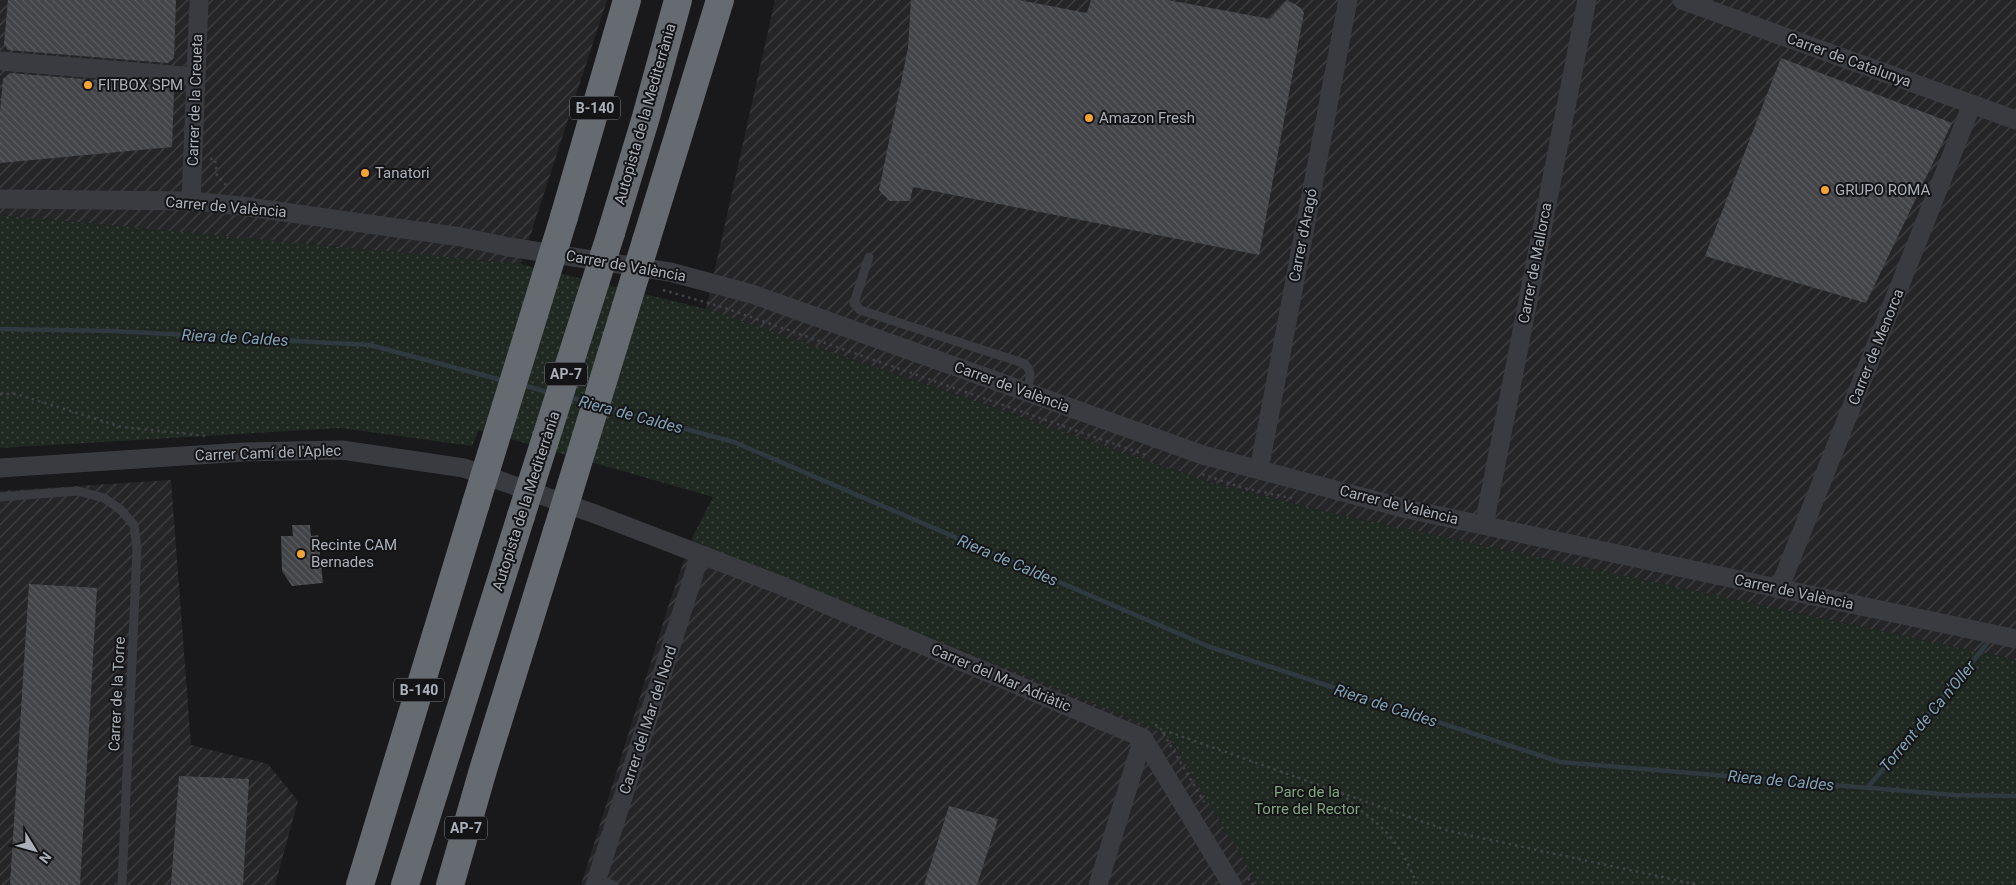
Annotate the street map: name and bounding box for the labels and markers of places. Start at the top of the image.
place label: FITBOX SPM [98,76,183,94]
marker: FITBOX SPM [82,79,94,91]
place label: Amazon Fresh [1099,109,1195,127]
marker: Amazon Fresh [1083,112,1095,124]
place label: Tanatori [375,164,430,182]
marker: Tanatori [359,167,371,179]
place label: GRUPO ROMA [1835,181,1930,199]
marker: GRUPO ROMA [1819,184,1831,196]
place label: Recinte CAM Bernades [311,536,397,571]
marker: Recinte CAM Bernades [295,548,307,560]

